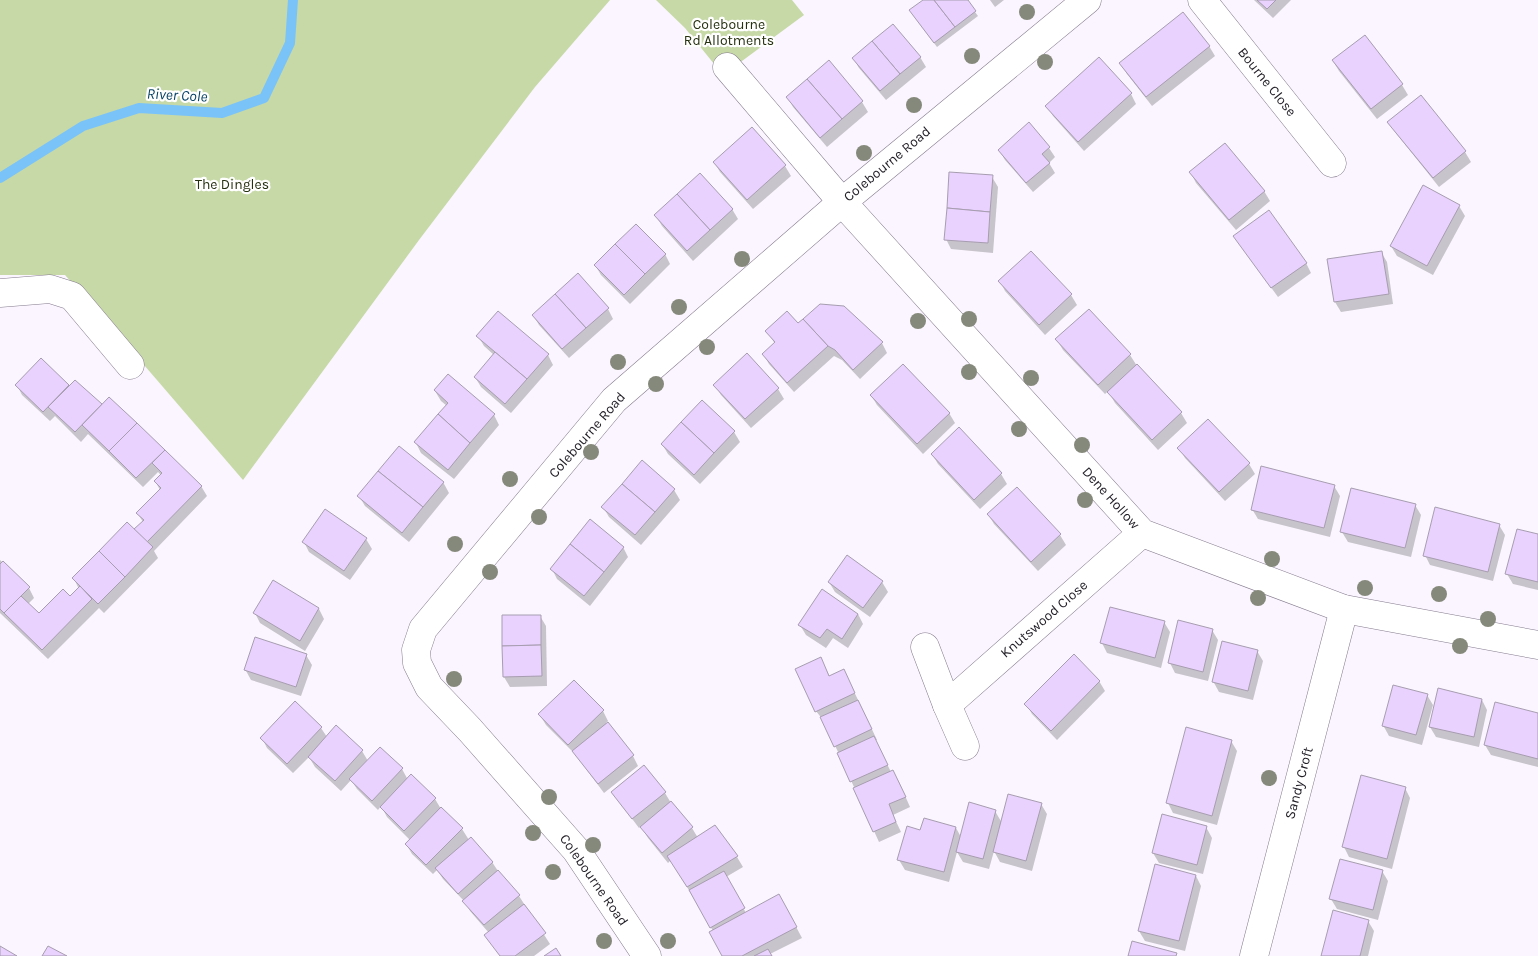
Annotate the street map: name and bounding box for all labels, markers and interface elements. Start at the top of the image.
park label: Colebourne Rd Allotments [684,16,774,49]
street label: Bourne Close [1234,44,1300,120]
water label: River Cole [146,84,208,106]
street label: Colebourne Road [840,123,934,205]
park label: The Dingles [195,176,269,193]
street label: Colebourne Road [545,389,629,481]
street label: Dene Hollow [1079,463,1143,533]
street label: Knutswood Close [997,577,1091,661]
street label: Sandy Croft [1281,745,1317,821]
street label: Colebourne Road [556,831,632,929]

